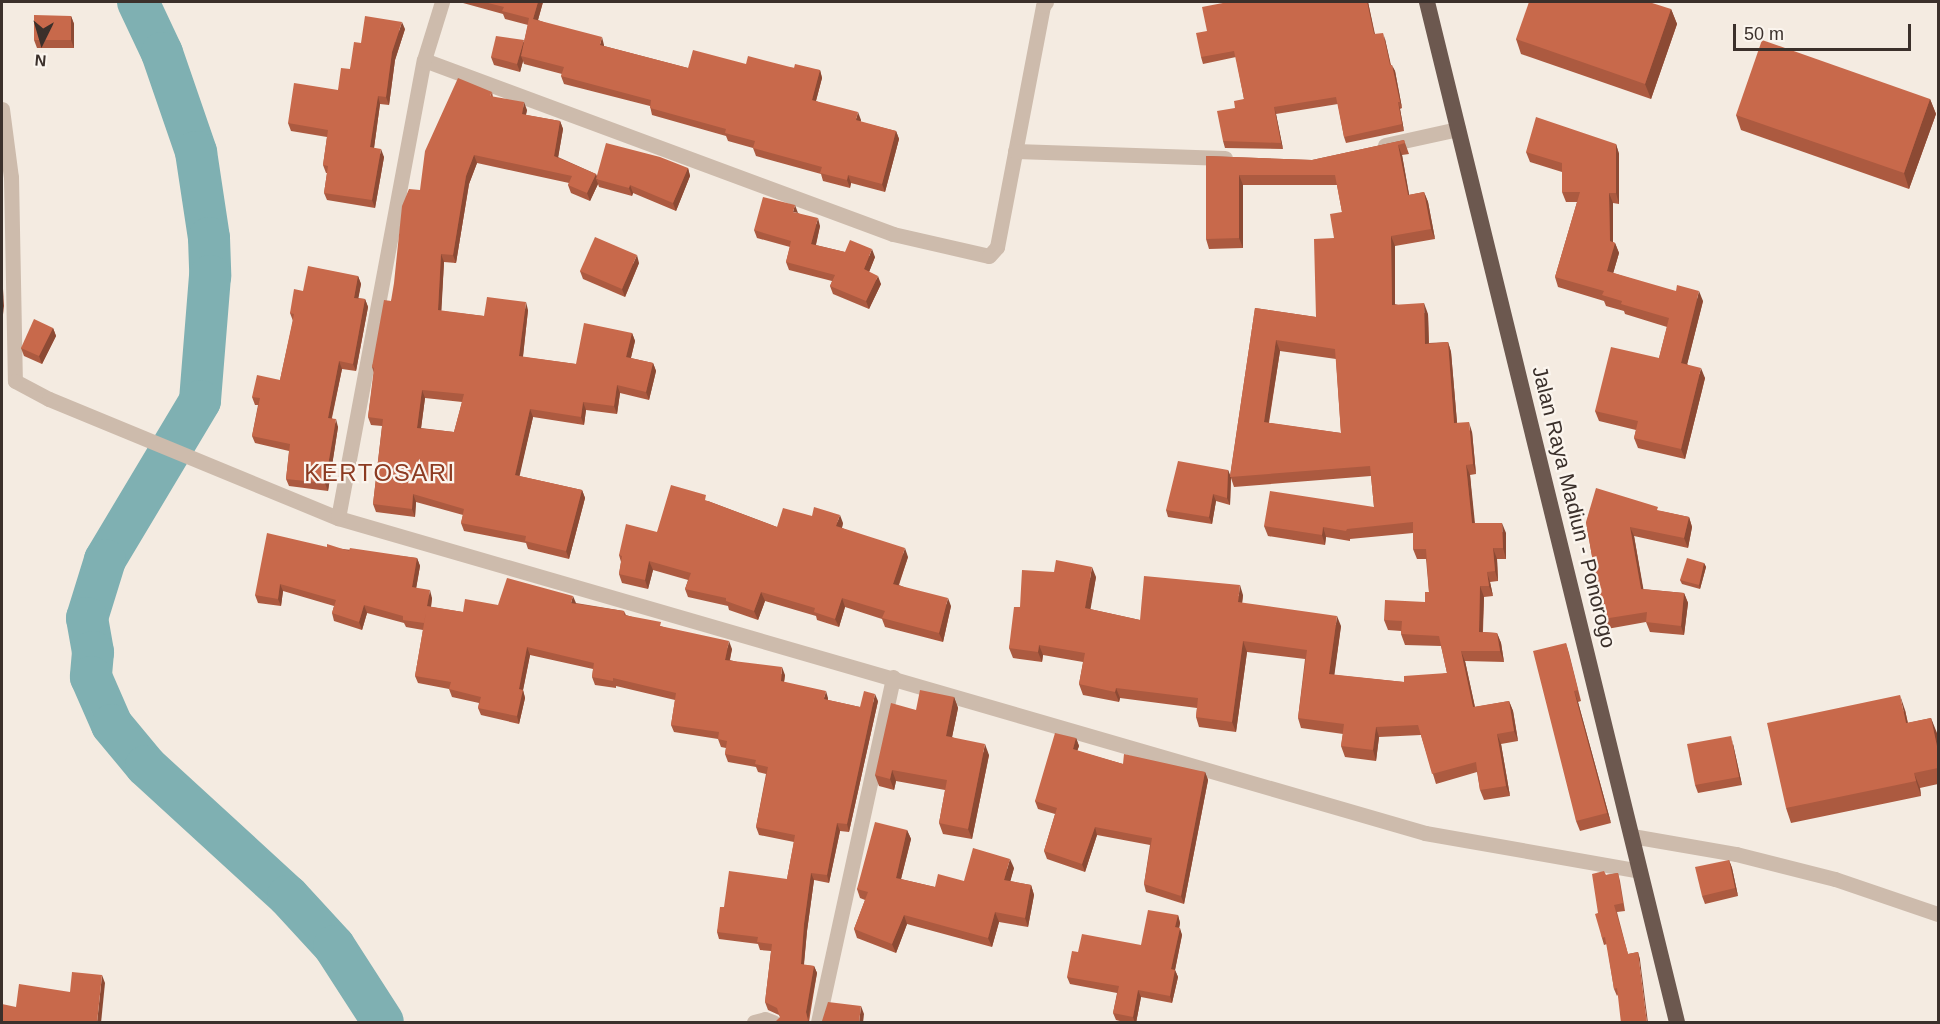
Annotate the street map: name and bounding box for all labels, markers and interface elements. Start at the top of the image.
north arrow [12,12,72,72]
scale bar [1736,12,1914,50]
text: 50 m [1744,24,1784,44]
text: N [34,51,47,69]
street label: Jalan Raya Madiun - Ponorogo [1527,363,1621,651]
district label: KERTOSARI [304,459,456,487]

